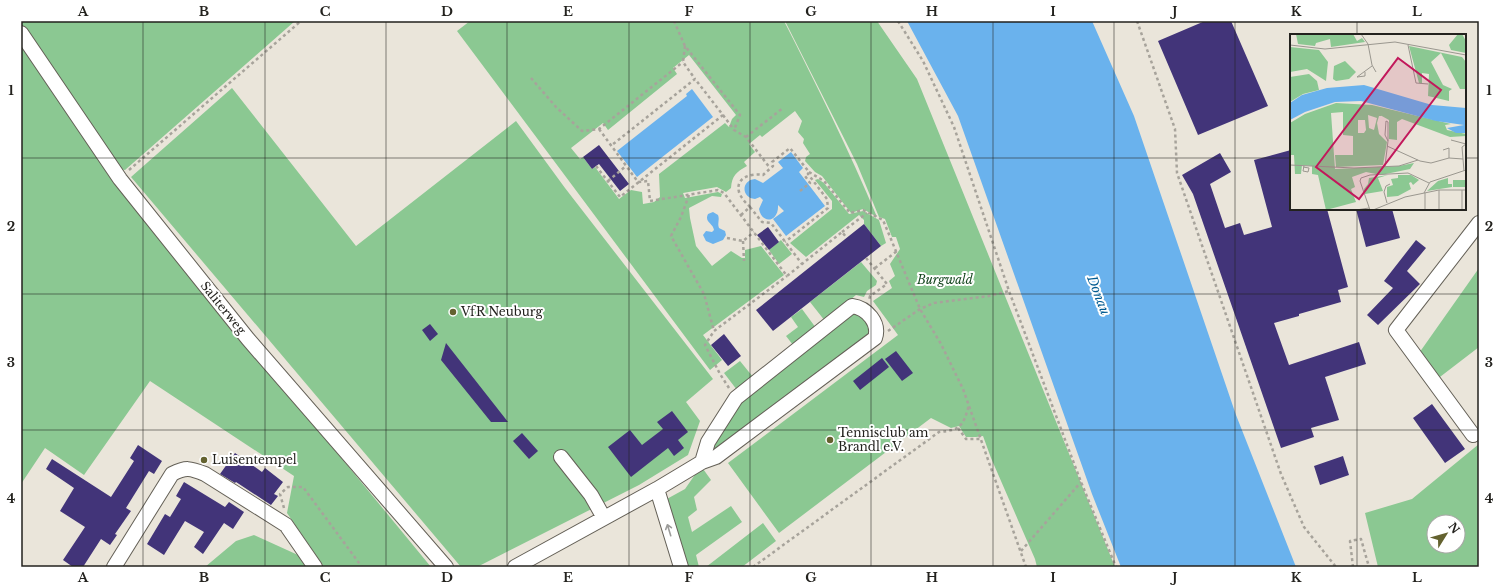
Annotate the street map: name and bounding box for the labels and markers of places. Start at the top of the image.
place label: VfR Neuburg [460,304,543,319]
marker: VfR Neuburg [448,307,458,317]
place label: Tennisclub am Brandl e.V. [838,425,929,454]
marker: Tennisclub am Brandl e.V. [825,435,835,445]
place label: Luisentempel [212,452,297,467]
marker: Luisentempel [199,455,209,465]

